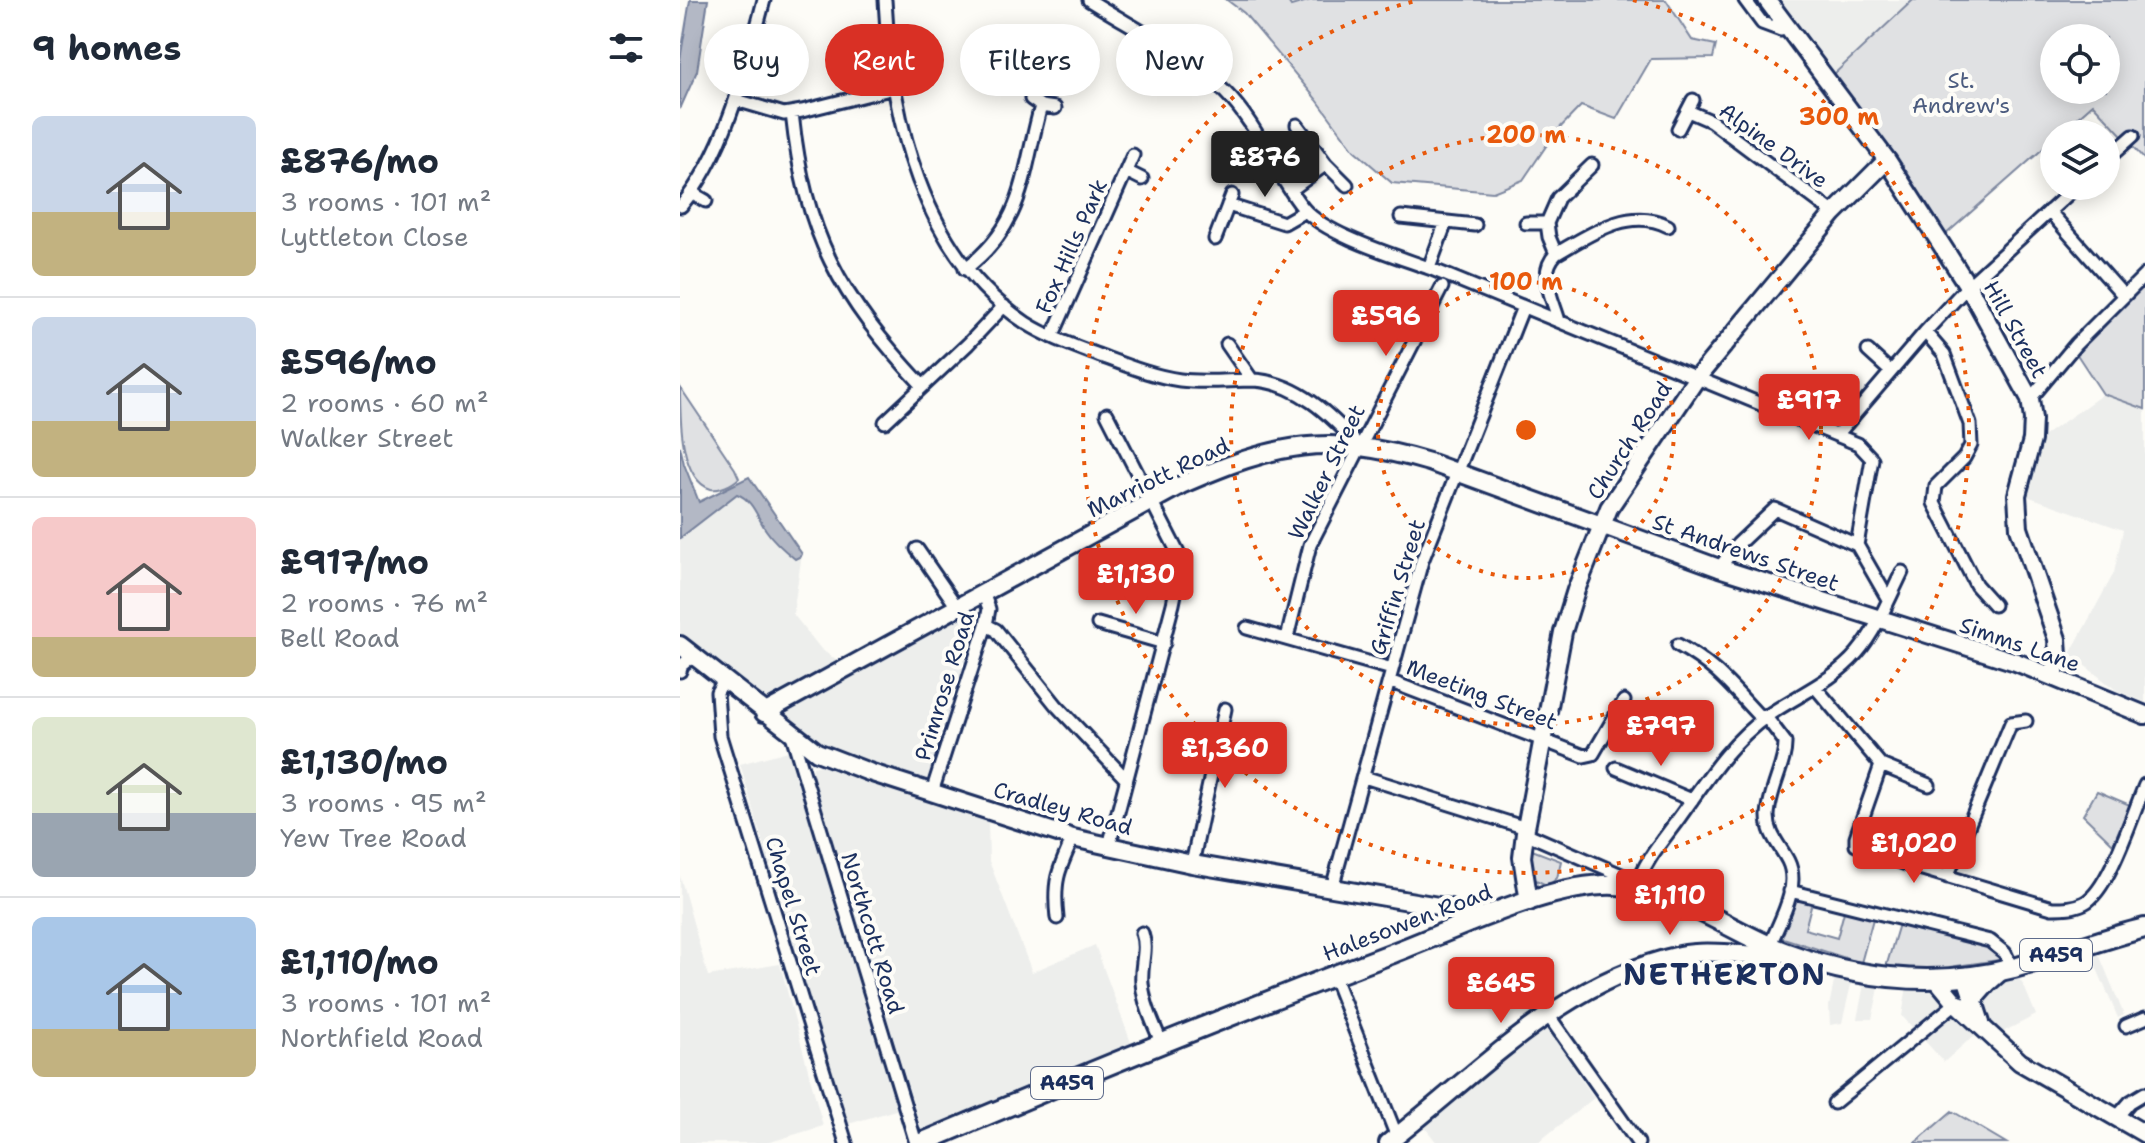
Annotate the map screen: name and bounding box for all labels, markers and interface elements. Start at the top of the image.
chip: Buy [704,24,809,96]
chip: Rent [825,24,944,96]
chip: Filters [960,24,1100,96]
chip: New [1116,24,1233,96]
map controls [2040,24,2120,200]
button: locate [2040,24,2120,104]
text: 9 homes [32,25,181,71]
icon: filters [604,26,648,70]
park label: St. Andrew's [1912,66,2010,120]
street label: Alpine Drive [1713,96,1834,195]
text: 300 m [1799,101,1879,133]
text: 200 m [1486,119,1566,151]
button: layers [2040,120,2120,200]
pin: £876 [1218,131,1312,199]
text: £876/mo [280,138,439,184]
text: £876 [1229,139,1301,174]
icon: home [96,148,192,244]
street label: Fox Hills Park [1029,174,1114,318]
text: 3 rooms · 101 m² [280,184,491,219]
text: Lyttleton Close [280,219,469,254]
text: 100 m [1489,266,1563,298]
street label: Hill Street [1977,275,2054,383]
pin: £596 [1339,290,1433,358]
text: £596 [1351,298,1421,333]
text: £596/mo [280,339,437,385]
icon: home [96,349,192,445]
pin: £917 [1762,374,1856,442]
street label: Church Road [1580,376,1678,505]
text: £917 [1777,382,1841,417]
text: 2 rooms · 60 m² [280,385,489,420]
street label: Walker Street [1281,400,1372,545]
centre of rings [1512,416,1540,444]
text: Walker Street [280,420,454,455]
street label: Marriott Road [1082,431,1234,524]
street label: St Andrews Street [1649,507,1843,598]
street label: Griffin Street [1363,516,1432,659]
text: £917/mo [280,539,429,585]
pin: £1,130 [1071,548,1201,616]
icon: home [96,549,192,645]
text: £1,130 [1096,556,1176,591]
text: 2 rooms · 76 m² [280,585,488,620]
street label: Primrose Road [908,608,981,764]
street label: Simms Lane [1956,610,2084,679]
text: Bell Road [280,620,399,655]
street label: Meeting Street [1402,652,1561,737]
pin: £797 [1614,700,1708,768]
text: £797 [1626,708,1696,743]
pin: £1,360 [1160,722,1290,790]
text: £1,360 [1181,730,1269,765]
text: £1,130/mo [280,739,448,785]
icon: home [96,749,192,845]
street label: Cradley Road [990,775,1136,842]
text: 3 rooms · 95 m² [280,785,487,820]
pin: £1,020 [1849,817,1979,885]
text: Yew Tree Road [280,820,467,855]
text: £1,020 [1871,825,1957,860]
street label: Chapel Street [759,833,828,979]
street label: Northcott Road [834,849,911,1017]
pin: £1,110 [1605,869,1735,937]
street label: Halesowen Road [1318,877,1496,968]
text: £1,110 [1634,877,1706,912]
text: £1,110/mo [280,939,439,985]
road number: A459 [2020,939,2092,971]
icon: home [96,949,192,1045]
district label: NETHERTON [1623,954,1827,995]
pin: £645 [1454,957,1548,1025]
text: £645 [1466,965,1536,1000]
text: 3 rooms · 101 m² [280,985,491,1020]
text: Northfield Road [280,1020,483,1055]
road number: A459 [1031,1067,1103,1099]

